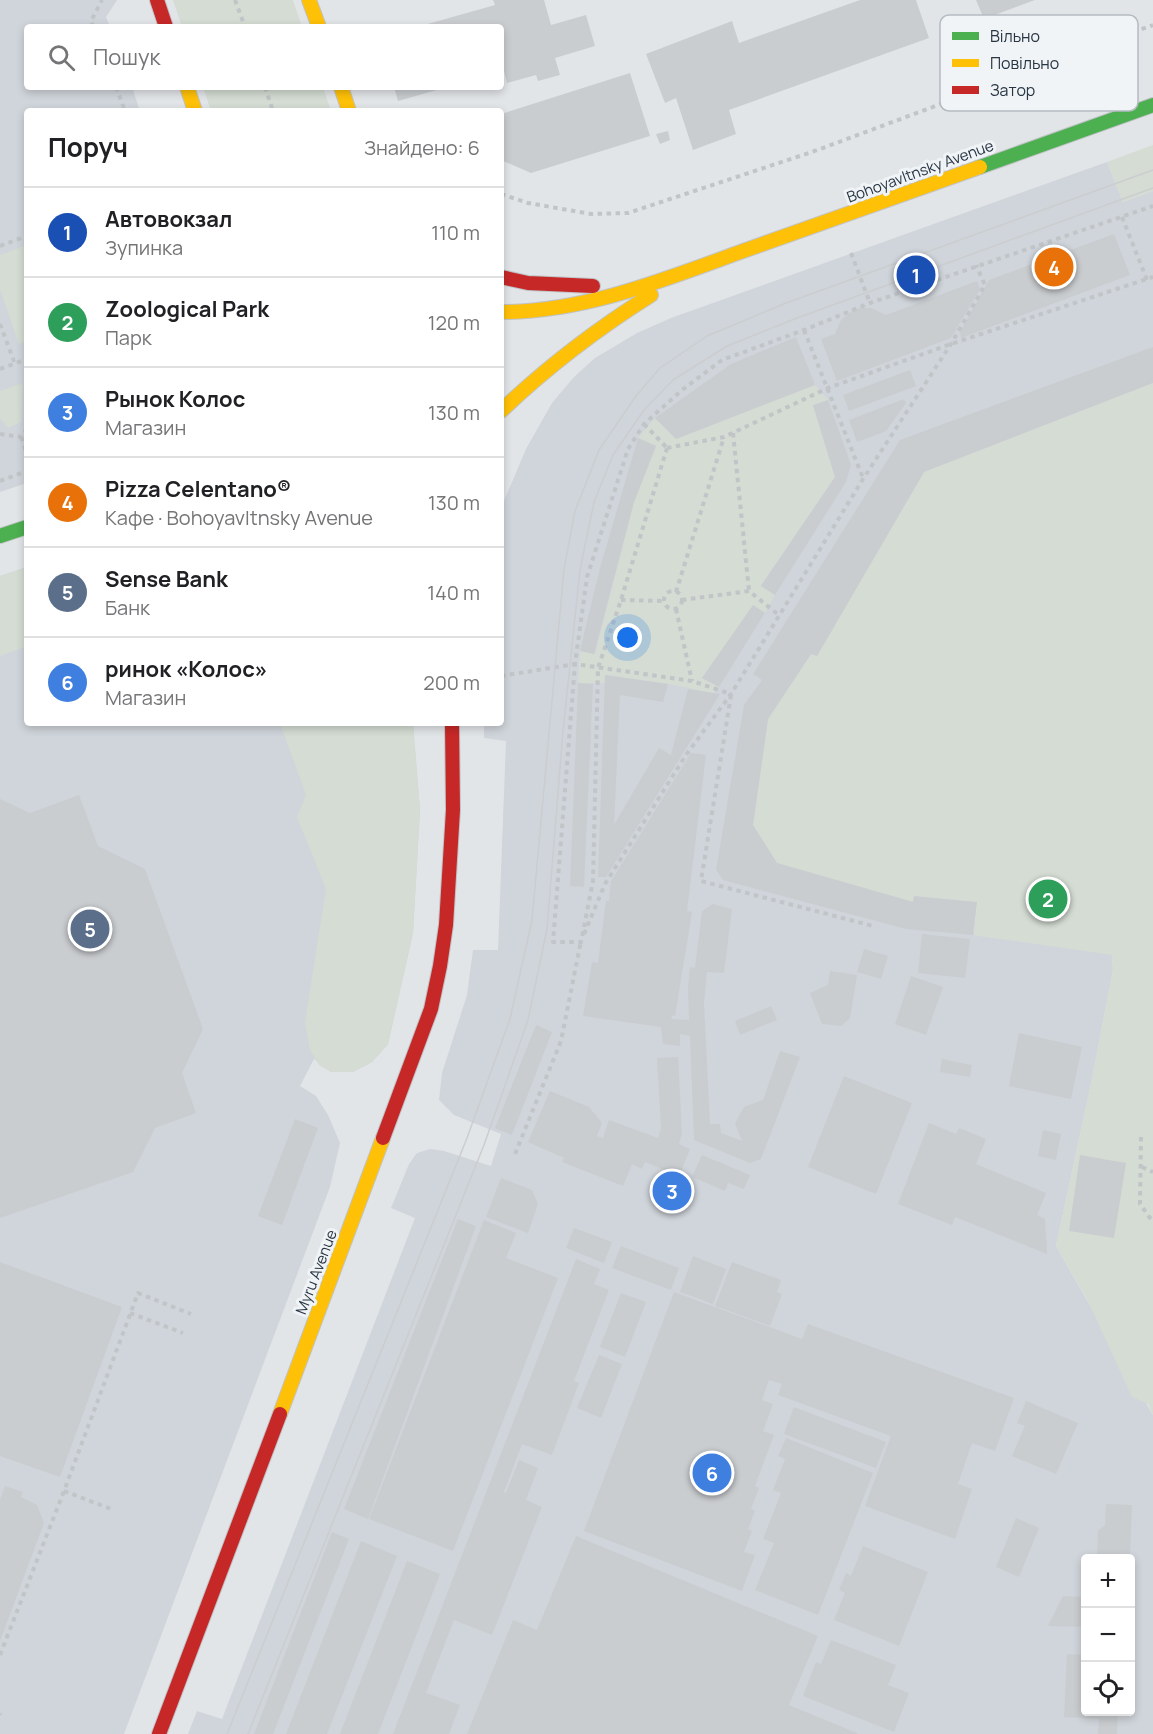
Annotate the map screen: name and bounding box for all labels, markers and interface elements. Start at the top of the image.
legend [940,15,1138,111]
search box [24,24,504,90]
text: Вільно [990,25,1040,47]
icon: search [45,41,78,74]
text: Пошук [93,42,160,72]
text: Повільно [990,52,1059,74]
text: Затор [990,79,1035,101]
text: Поруч [48,129,128,165]
text: Знайдено: 6 [364,134,480,161]
street label: Bohoyavltnsky Avenue [844,135,997,207]
text: Автовокзал [105,204,232,234]
text: 1 [63,219,72,246]
text: 110 m [431,219,480,246]
text: Зупинка [105,234,183,261]
pin: 4 [1034,244,1074,290]
pin: 1 [896,252,936,298]
text: Zoological Park [105,294,269,324]
text: 2 [62,309,73,336]
text: 120 m [428,309,480,336]
text: Парк [105,324,152,351]
text: Рынок Колос [105,384,245,414]
text: 3 [62,399,73,426]
text: 130 m [428,399,480,426]
text: Магазин [105,414,186,441]
text: Pizza Celentano® [105,474,291,504]
text: 4 [61,489,74,516]
text: 130 m [428,489,480,516]
text: Кафе · Bohoyavltnsky Avenue [105,504,373,531]
text: Sense Bank [105,564,228,594]
text: 5 [62,579,73,606]
text: 140 m [427,579,480,606]
text: Банк [105,594,150,621]
your location [613,623,642,652]
text: ринок «Колос» [105,654,268,684]
text: 6 [61,669,74,696]
text: 200 m [423,669,480,696]
text: Магазин [105,684,186,711]
pin: 2 [1028,876,1068,922]
pin: 5 [70,906,110,952]
pin: 3 [652,1168,692,1214]
street label: Myru Avenue [290,1226,342,1317]
pin: 6 [692,1450,732,1496]
map controls [1081,1554,1135,1716]
button: + [1081,1554,1135,1608]
button: − [1081,1608,1135,1662]
button: locate [1081,1662,1135,1716]

